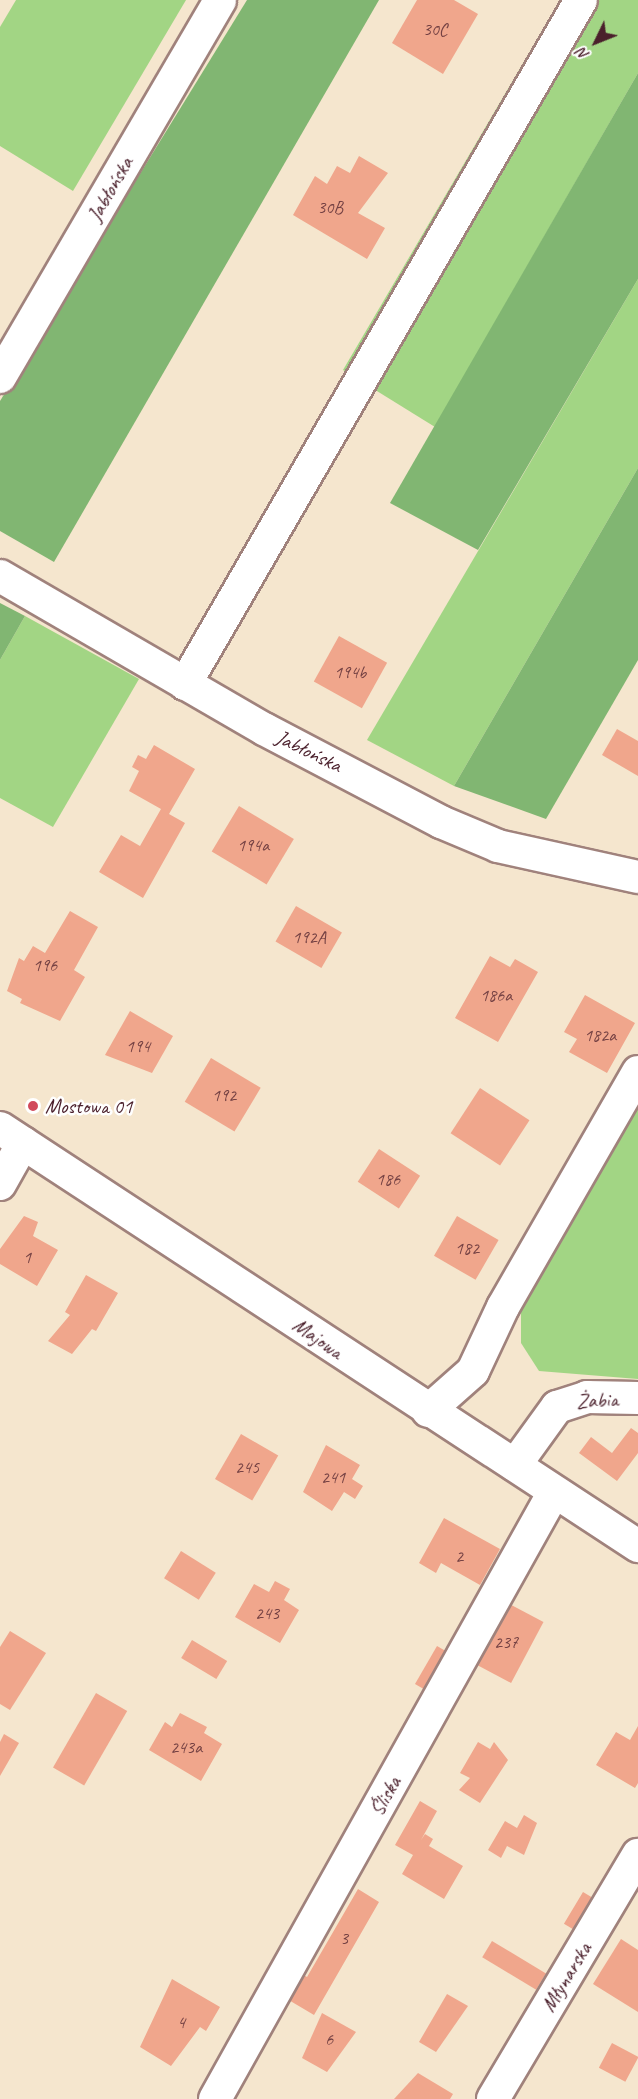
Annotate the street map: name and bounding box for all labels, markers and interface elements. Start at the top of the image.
north arrow [566,12,626,72]
house number: 30C [423,18,447,40]
text: N [572,44,594,65]
street label: Jabłońska [82,152,138,226]
house number: 30B [317,196,343,218]
house number: 194b [334,661,366,683]
street label: Jabłońska [272,724,346,778]
house number: 194a [237,834,269,856]
house number: 192A [292,926,326,948]
house number: 196 [33,954,57,976]
house number: 186a [480,984,512,1006]
house number: 182a [584,1024,616,1046]
house number: 194 [126,1035,150,1057]
house number: 192 [212,1084,236,1106]
place label: Mostowa 01 [45,1093,133,1119]
marker: Mostowa 01 [26,1099,40,1113]
house number: 186 [376,1168,400,1190]
house number: 182 [455,1237,479,1259]
house number: 1 [23,1246,31,1268]
street label: Majowa [288,1312,348,1364]
street label: Żabia [575,1386,619,1414]
house number: 245 [235,1456,259,1478]
house number: 241 [321,1466,345,1488]
house number: 2 [455,1545,463,1567]
house number: 243 [255,1602,279,1624]
house number: 237 [494,1631,518,1653]
house number: 243a [170,1736,202,1758]
street label: Śliska [364,1772,406,1820]
house number: 3 [340,1927,348,1949]
street label: Młynarska [536,1938,596,2016]
house number: 4 [177,2011,185,2033]
house number: 6 [325,2028,333,2050]

